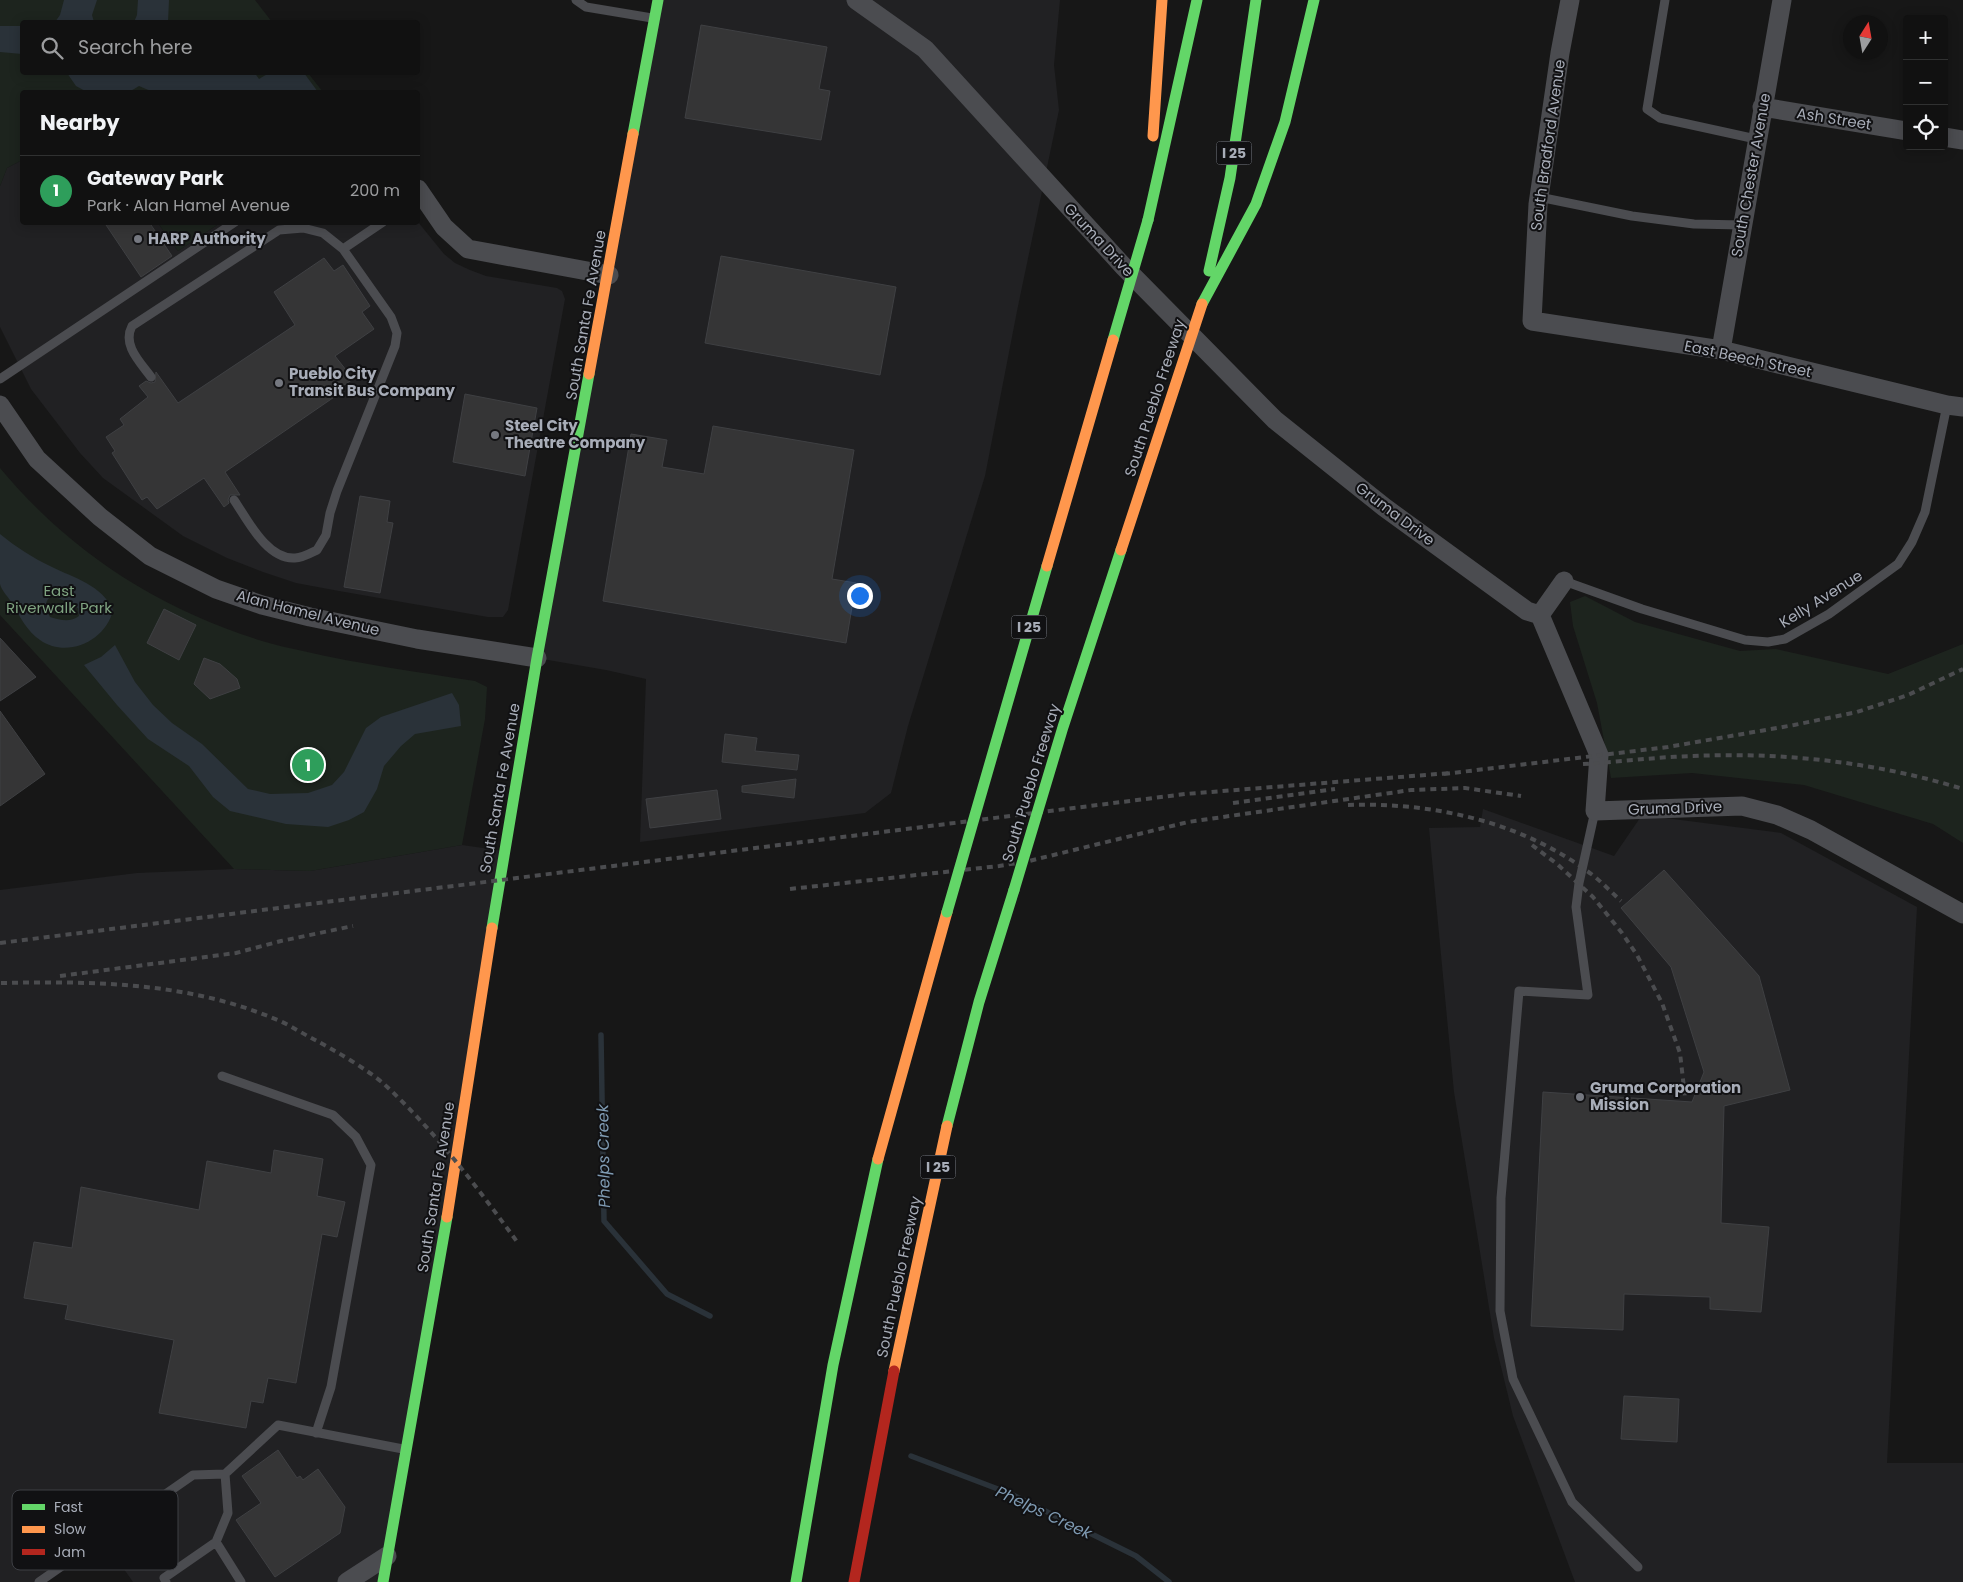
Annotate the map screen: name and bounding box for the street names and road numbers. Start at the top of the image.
street label: South Bradford Avenue [1525,58,1570,232]
street label: South Chester Avenue [1726,91,1775,259]
street label: Ash Street [1795,102,1873,135]
road number: I 25 [1216,142,1252,164]
street label: Gruma Drive [1060,198,1139,281]
street label: South Santa Fe Avenue [560,228,611,402]
street label: South Pueblo Freeway [1119,316,1190,479]
street label: East Beech Street [1683,335,1814,382]
street label: Gruma Drive [1351,477,1439,550]
street label: Kelly Avenue [1775,565,1866,633]
street label: Alan Hamel Avenue [234,585,382,640]
road number: I 25 [1012,616,1046,638]
street label: South Pueblo Freeway [996,700,1065,865]
street label: South Santa Fe Avenue [474,701,525,875]
street label: Gruma Drive [1628,795,1722,820]
street label: South Santa Fe Avenue [412,1100,459,1274]
road number: I 25 [920,1156,956,1178]
street label: South Pueblo Freeway [871,1194,926,1360]

